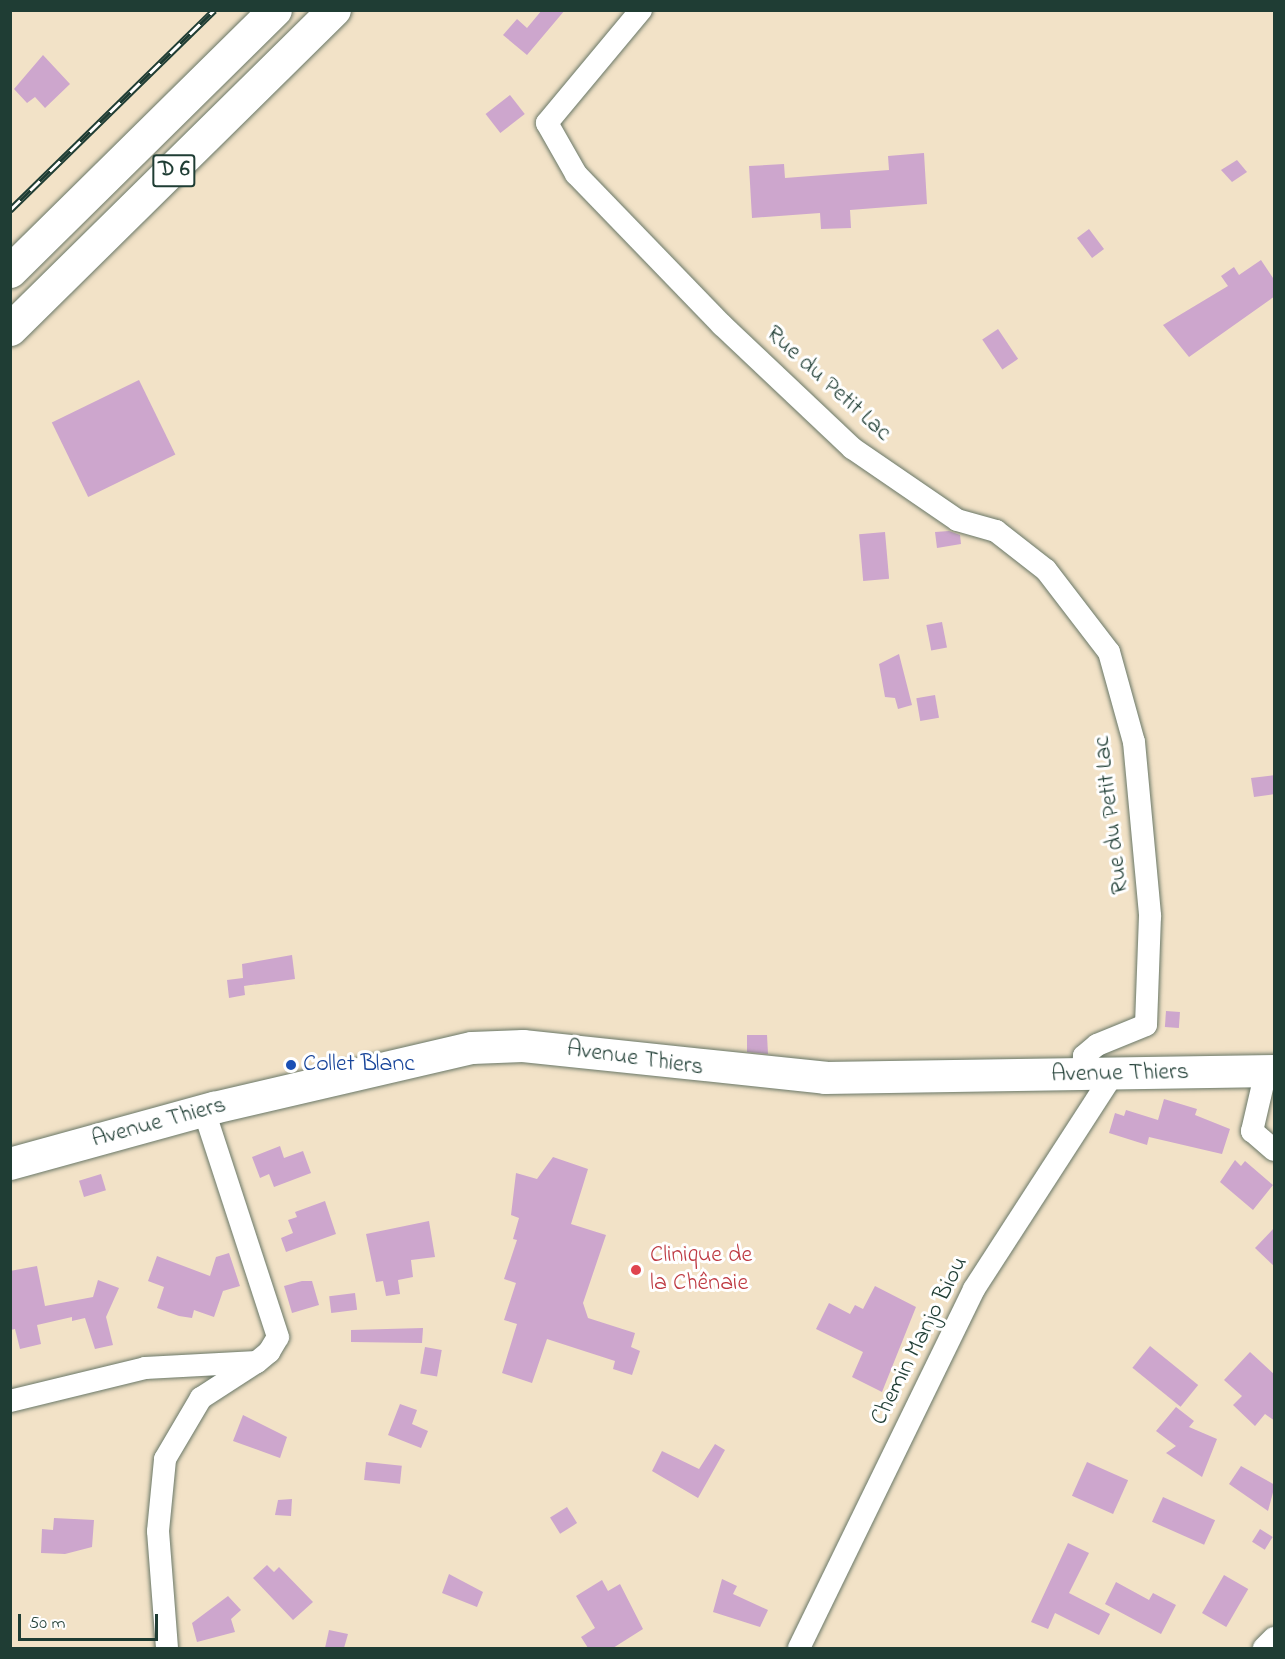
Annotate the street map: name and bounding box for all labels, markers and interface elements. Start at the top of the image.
road number: D 6 [152,152,196,190]
street label: Rue du Petit Lac [759,320,897,448]
street label: Rue du Petit Lac [1088,734,1136,896]
street label: Avenue Thiers [565,1035,705,1083]
place label: Collet Blanc [303,1051,415,1079]
marker: Collet Blanc [284,1058,298,1072]
street label: Avenue Thiers [1051,1058,1189,1090]
street label: Avenue Thiers [89,1091,229,1155]
place label: Clinique de la Chênaie [650,1242,752,1298]
street label: Chemin Manjo Biou [865,1252,975,1430]
marker: Clinique de la Chênaie [627,1261,645,1279]
scale bar [21,1602,160,1640]
text: 50 m [29,1611,66,1637]

